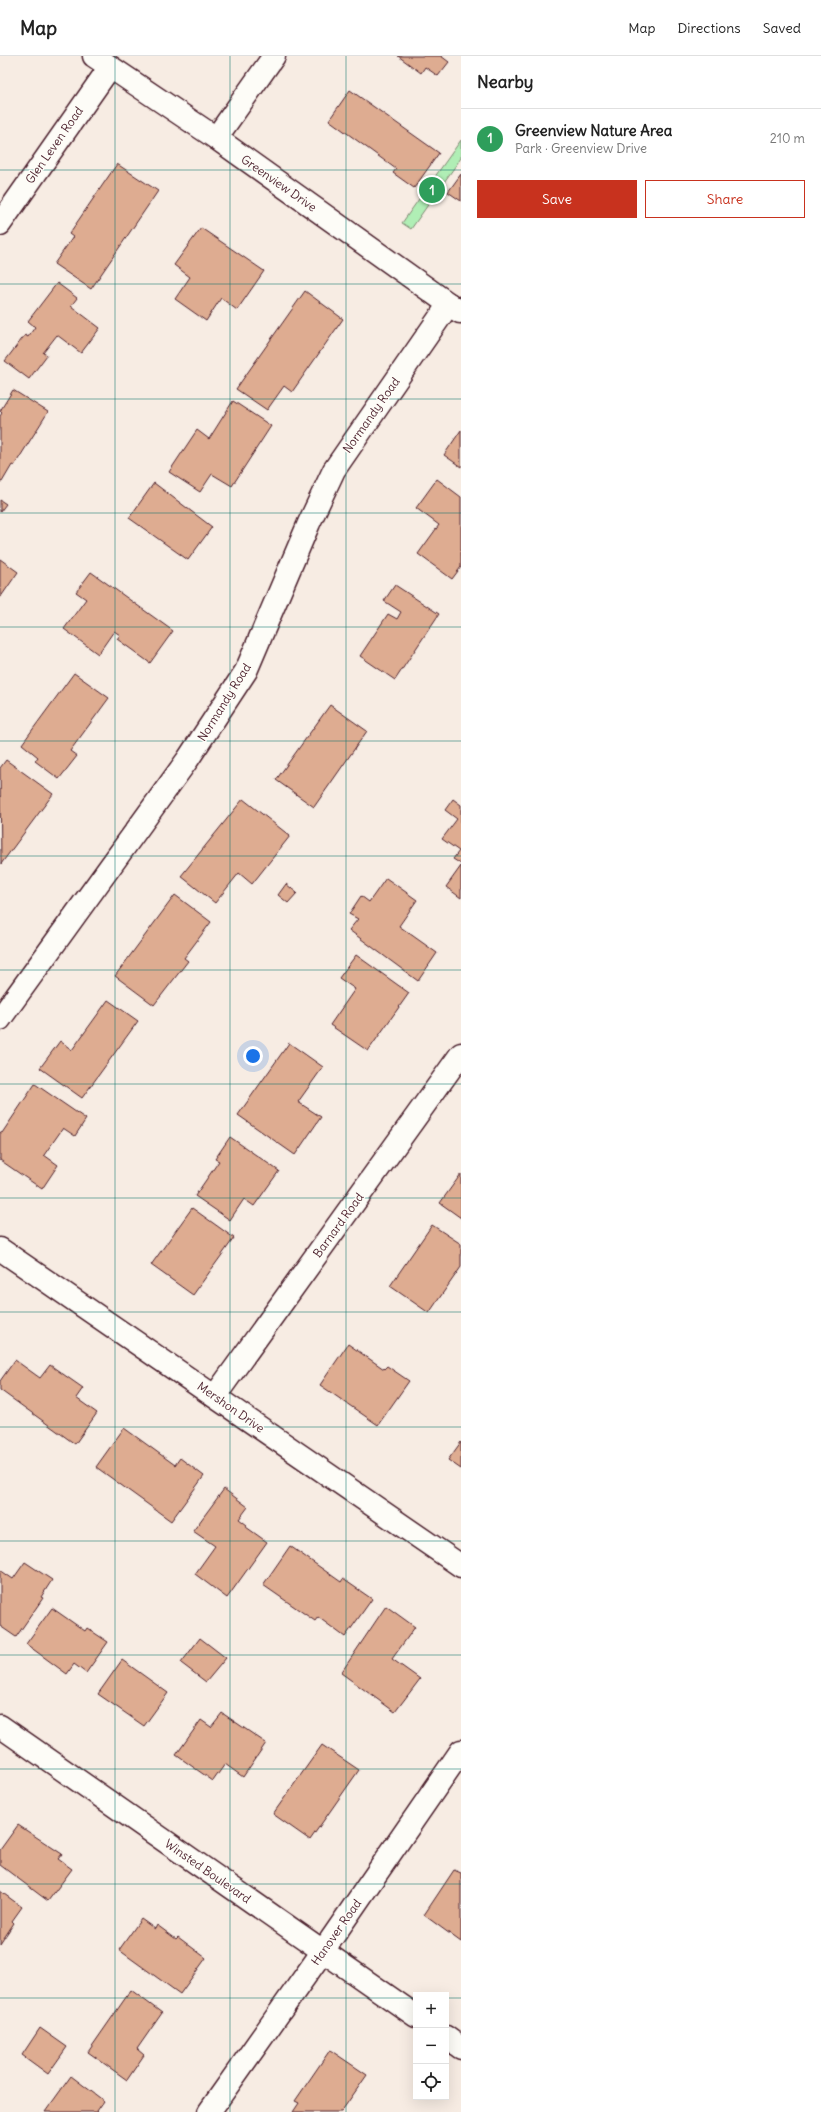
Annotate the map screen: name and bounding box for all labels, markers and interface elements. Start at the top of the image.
text: Map [20,16,57,40]
text: Map [628,19,655,37]
text: Directions [677,19,741,37]
text: Saved [763,19,801,37]
text: Nearby [477,71,533,93]
street label: Glen Leven Road [22,104,86,186]
text: Greenview Nature Area [515,121,672,140]
text: 1 [487,130,493,147]
text: 210 m [770,130,805,147]
text: Park · Greenview Drive [515,140,647,157]
street label: Greenview Drive [238,151,320,215]
pin: 1 [419,175,445,205]
button: Save [477,180,637,218]
button: Share [645,180,805,218]
street label: Normandy Road [339,374,403,456]
street label: Normandy Road [194,660,254,744]
your location [243,1046,263,1066]
street label: Barnard Road [310,1190,366,1260]
street label: Mershon Drive [195,1378,267,1436]
street label: Winsted Boulevard [162,1836,254,1906]
street label: Hanover Road [308,1896,364,1968]
map controls [413,1992,449,2100]
button: + [413,1992,449,2028]
button: − [413,2028,449,2064]
button: locate [413,2064,449,2100]

